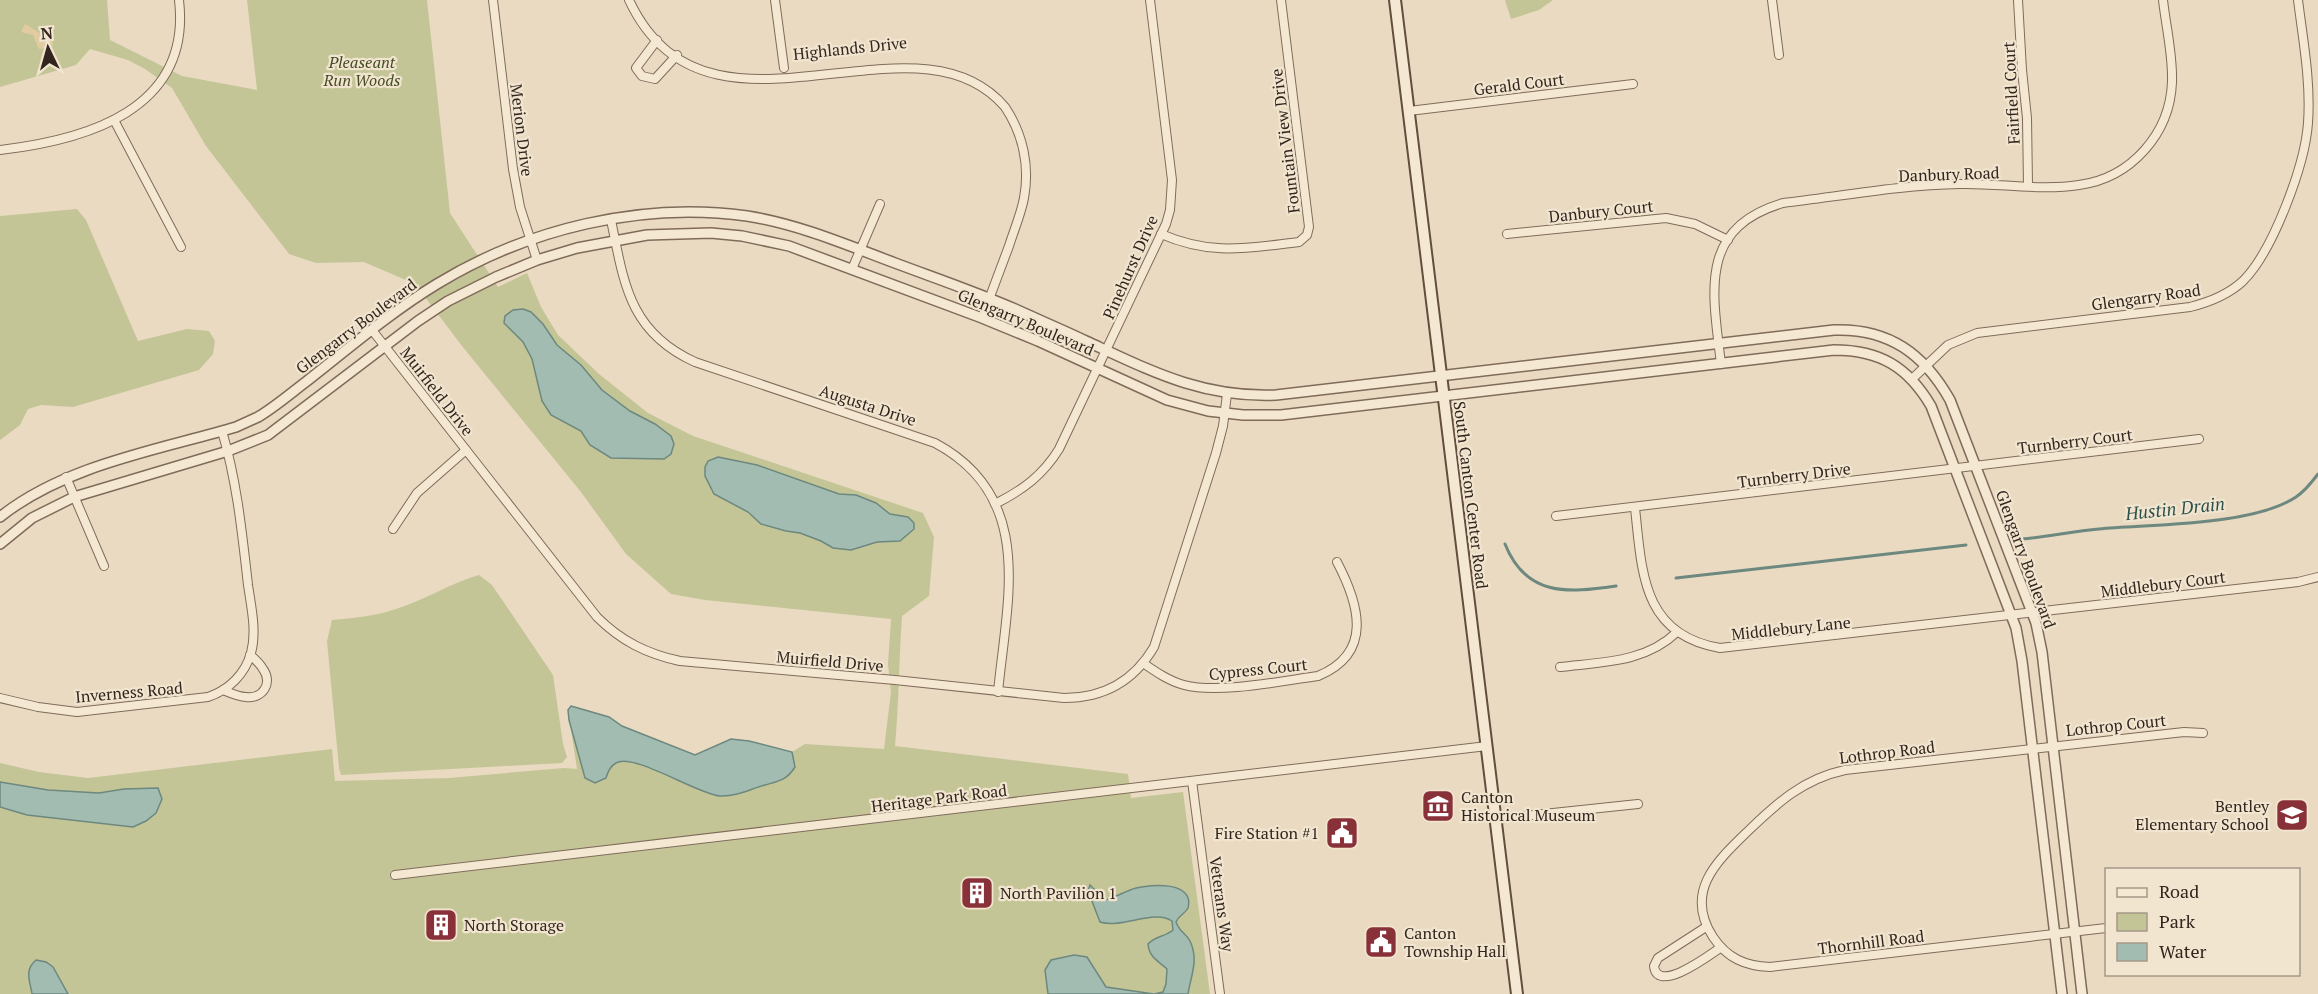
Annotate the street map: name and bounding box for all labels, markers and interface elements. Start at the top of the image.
north arrow [18,18,78,78]
text: N [40,22,54,45]
street label: Highlands Drive [792,31,908,65]
street label: Fairfield Court [1997,41,2025,145]
park label: Pleaseant Run Woods [322,51,401,91]
street label: Fountain View Drive [1265,67,1305,215]
street label: Gerald Court [1473,68,1566,100]
street label: Merion Drive [505,82,539,178]
street label: Danbury Road [1898,161,2000,187]
street label: Danbury Court [1548,195,1655,227]
street label: Pinehurst Drive [1097,212,1163,322]
street label: Glengarry Boulevard [291,273,421,379]
street label: Glengarry Road [2090,278,2202,316]
street label: Glengarry Boulevard [954,283,1098,361]
street label: Muirfield Drive [395,342,479,440]
street label: Augusta Drive [817,379,919,431]
street label: South Canton Center Road [1449,400,1493,590]
street label: Turnberry Court [2016,423,2134,459]
street label: Turnberry Drive [1736,457,1852,493]
street label: Glengarry Boulevard [1991,487,2061,631]
water label: Hustin Drain [2123,491,2226,525]
street label: Middlebury Court [2099,565,2227,603]
street label: Middlebury Lane [1730,611,1852,645]
street label: Muirfield Drive [776,645,884,677]
street label: Cypress Court [1208,653,1308,685]
street label: Inverness Road [74,676,184,708]
street label: Lothrop Court [2065,709,2167,741]
street label: Lothrop Road [1838,735,1936,769]
street label: Heritage Park Road [870,779,1008,817]
place label: Canton Historical Museum [1461,786,1596,826]
museum icon: Canton Historical Museum [1420,788,1456,824]
place label: Bentley Elementary School [2135,795,2270,835]
school or university icon: Bentley Elementary School [2274,797,2310,833]
public building icon: Fire Station #1 [1324,815,1360,851]
place label: Fire Station #1 [1215,822,1319,844]
street label: Veterans Way [1204,855,1240,954]
legend [2105,868,2300,976]
building icon: North Pavilion 1 [959,875,995,911]
text: Road [2159,879,2199,903]
place label: North Pavilion 1 [1000,882,1117,904]
building icon: North Storage [423,907,459,943]
text: Park [2159,909,2196,933]
place label: North Storage [464,914,564,936]
place label: Canton Township Hall [1404,922,1506,962]
public building icon: Canton Township Hall [1363,924,1399,960]
street label: Thornhill Road [1816,925,1926,959]
text: Water [2159,939,2206,963]

